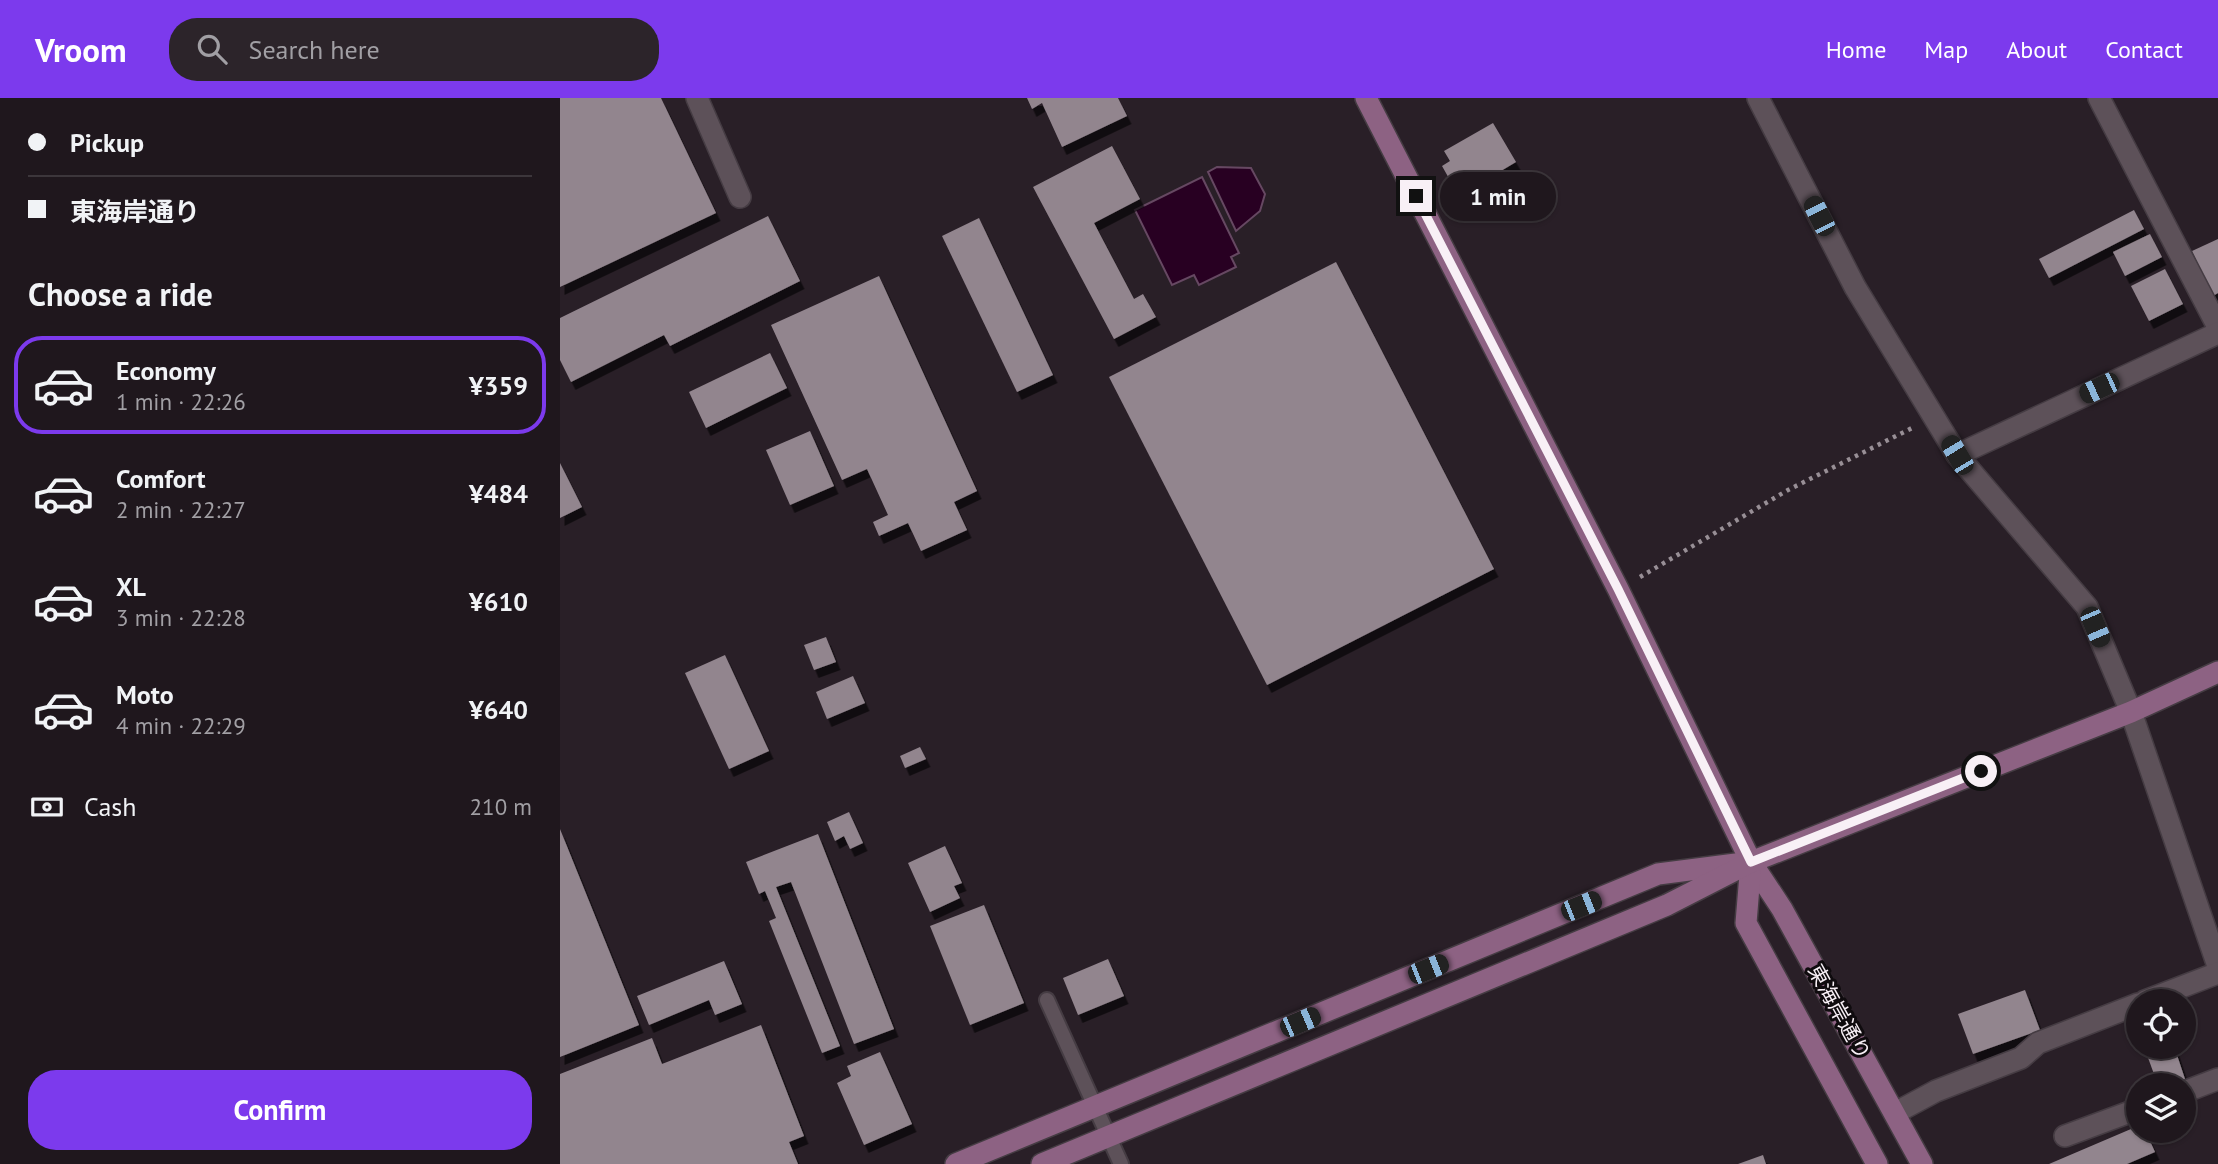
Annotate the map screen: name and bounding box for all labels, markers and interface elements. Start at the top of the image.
search box [169,18,659,81]
text: Vroom [35,28,127,71]
icon: search [193,30,231,68]
text: Search here [249,33,380,66]
text: Home [1826,34,1886,65]
text: Map [1924,34,1968,65]
text: About [2006,34,2067,65]
text: Contact [2105,34,2183,65]
text: Pickup [70,126,144,159]
callout: 1 min [1440,172,1556,220]
route end [1400,180,1432,212]
text: 1 min [1470,182,1526,211]
car [1801,193,1838,239]
text: 東海岸通り [70,195,200,228]
text: Choose a ride [28,273,213,315]
icon: car [32,354,95,417]
text: Economy [116,354,216,387]
text: ¥359 [469,369,528,402]
car [2076,370,2123,406]
text: 1 min · 22:26 [116,387,246,416]
car [1938,432,1977,478]
icon: car [32,462,95,525]
text: Comfort [116,462,206,495]
text: ¥484 [469,477,528,510]
text: 2 min · 22:27 [116,495,246,524]
icon: car [32,570,95,633]
text: XL [116,570,146,603]
text: ¥610 [469,585,528,618]
text: 3 min · 22:28 [116,603,246,632]
car [2078,604,2113,650]
icon: car [32,678,95,741]
text: Moto [116,678,174,711]
text: ¥640 [469,693,528,726]
text: 4 min · 22:29 [116,711,246,740]
route start [1965,755,1997,787]
icon: cash [28,788,66,826]
text: Cash [84,790,136,823]
text: 210 m [470,792,532,821]
car [1558,888,1605,924]
car [1405,951,1452,987]
street label: 東海岸通り [1802,959,1877,1064]
map controls [2126,989,2196,1143]
button: locate [2126,989,2196,1059]
car [1277,1004,1324,1040]
button: Confirm [28,1070,532,1150]
button: layers [2126,1073,2196,1143]

